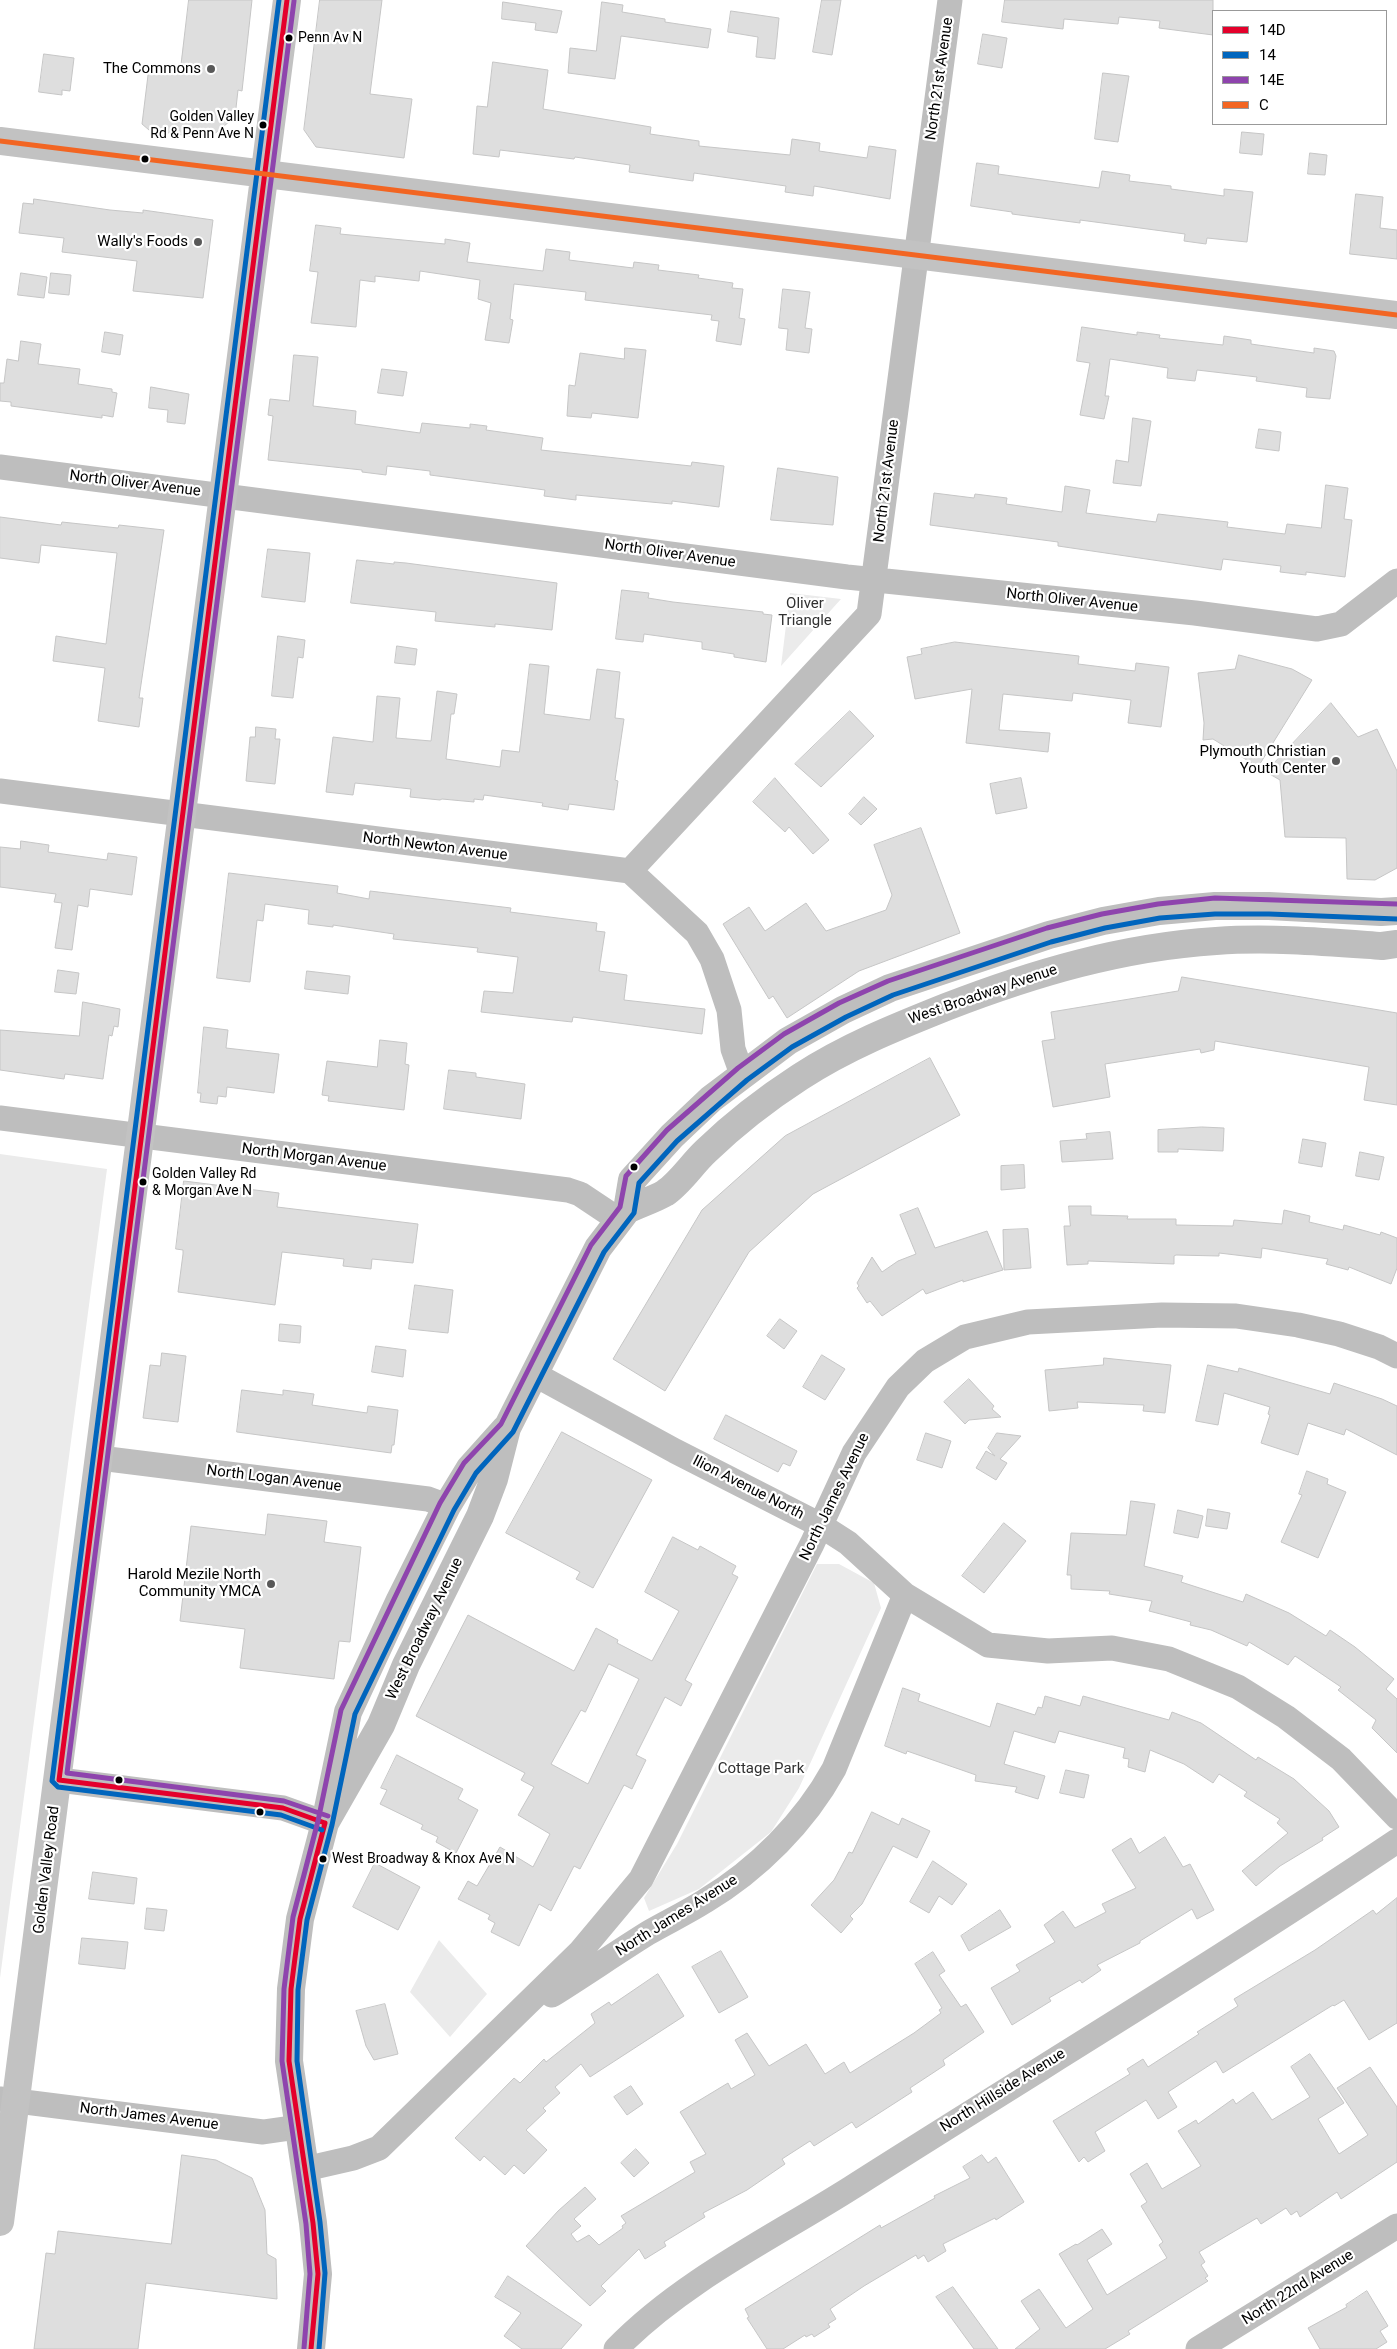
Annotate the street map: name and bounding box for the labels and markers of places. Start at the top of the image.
place label: Penn Av N [298,30,362,46]
marker: Penn Av N [284,33,294,43]
place label: The Commons [103,60,201,78]
marker: The Commons [205,63,217,75]
place label: Golden Valley Rd & Penn Ave N [150,109,254,142]
marker: Golden Valley Rd & Penn Ave N [258,120,268,130]
unlabelled marker [140,154,150,164]
place label: Wally's Foods [97,233,188,251]
marker: Wally's Foods [192,236,204,248]
place label: Plymouth Christian Youth Center [1199,743,1326,778]
marker: Plymouth Christian Youth Center [1330,755,1342,767]
unlabelled marker [629,1162,639,1172]
place label: Golden Valley Rd & Morgan Ave N [152,1166,256,1198]
marker: Golden Valley Rd & Morgan Ave N [138,1177,148,1187]
place label: Harold Mezile North Community YMCA [127,1566,261,1601]
marker: Harold Mezile North Community YMCA [265,1578,277,1590]
unlabelled marker [114,1775,124,1785]
unlabelled marker [255,1807,265,1817]
place label: West Broadway & Knox Ave N [332,1851,515,1867]
marker: West Broadway & Knox Ave N [318,1854,328,1864]

